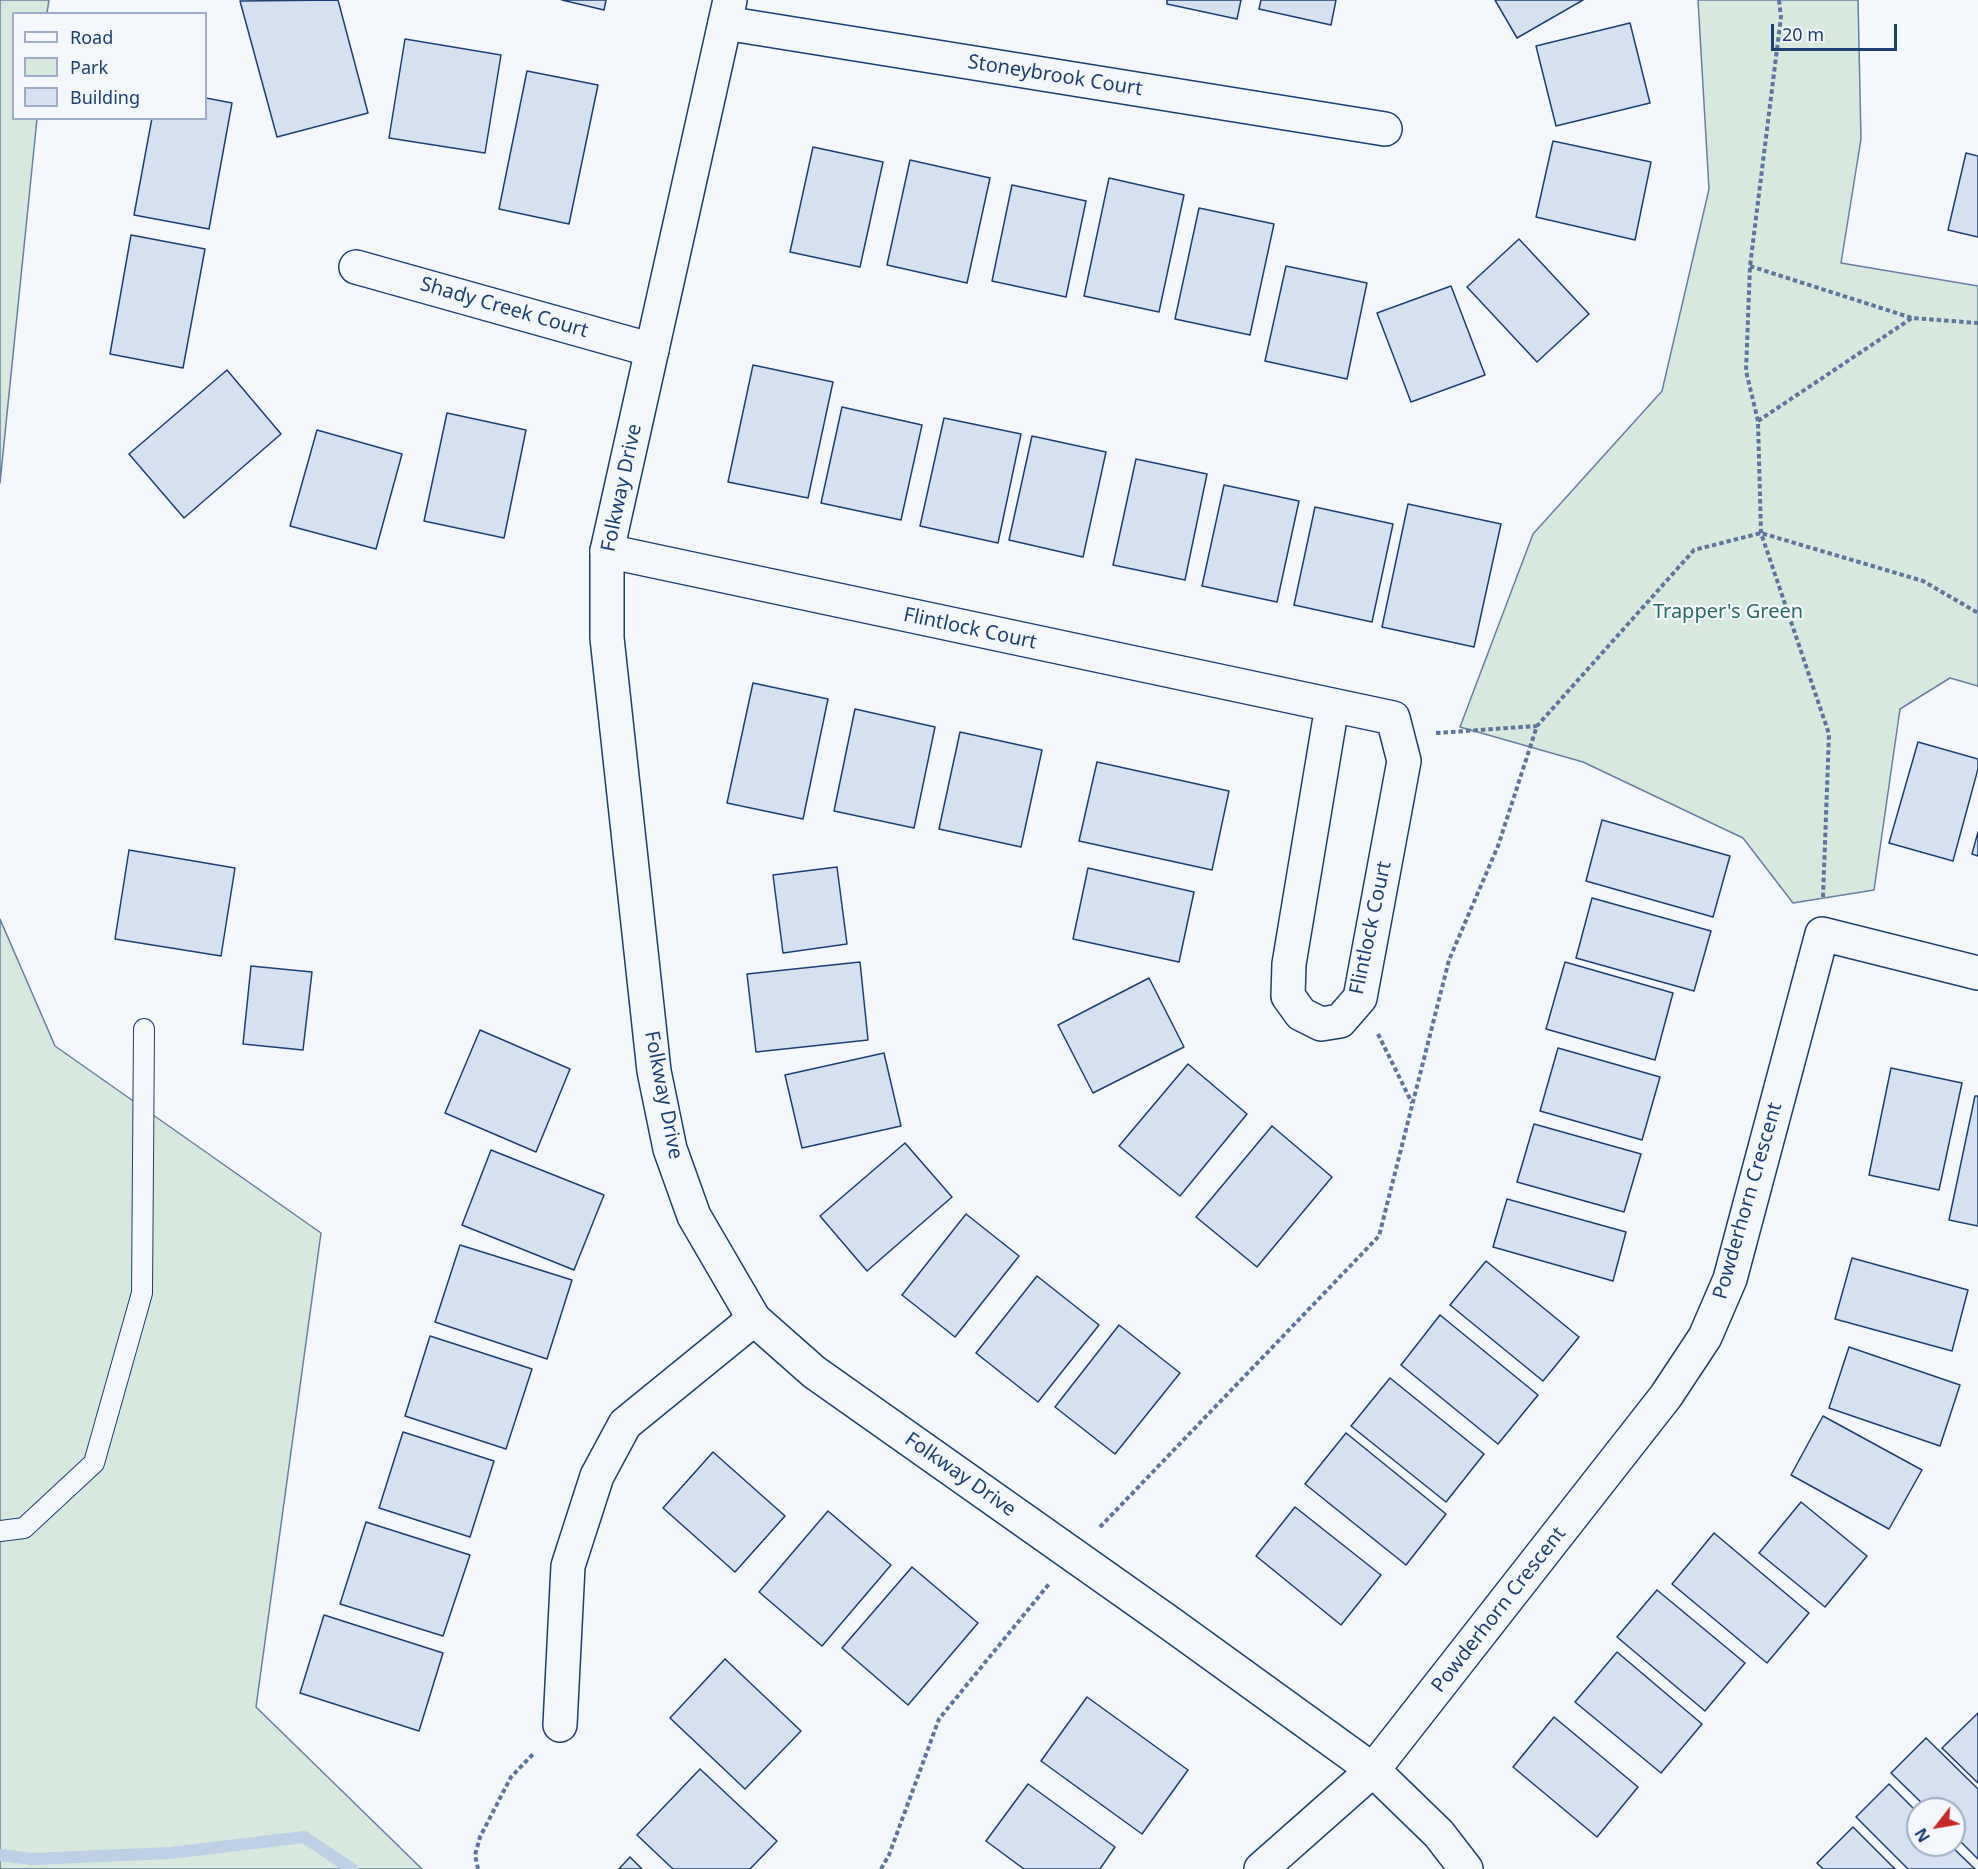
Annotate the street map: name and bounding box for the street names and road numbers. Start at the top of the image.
street label: Stoneybrook Court [966,50,1144,102]
street label: Shady Creek Court [417,273,591,343]
street label: Folkway Drive [597,422,647,554]
street label: Flintlock Court [901,603,1039,655]
street label: Flintlock Court [1345,859,1397,997]
street label: Folkway Drive [639,1029,687,1161]
street label: Powderhorn Crescent [1708,1100,1788,1302]
street label: Folkway Drive [900,1428,1020,1522]
street label: Powderhorn Crescent [1427,1522,1571,1698]

